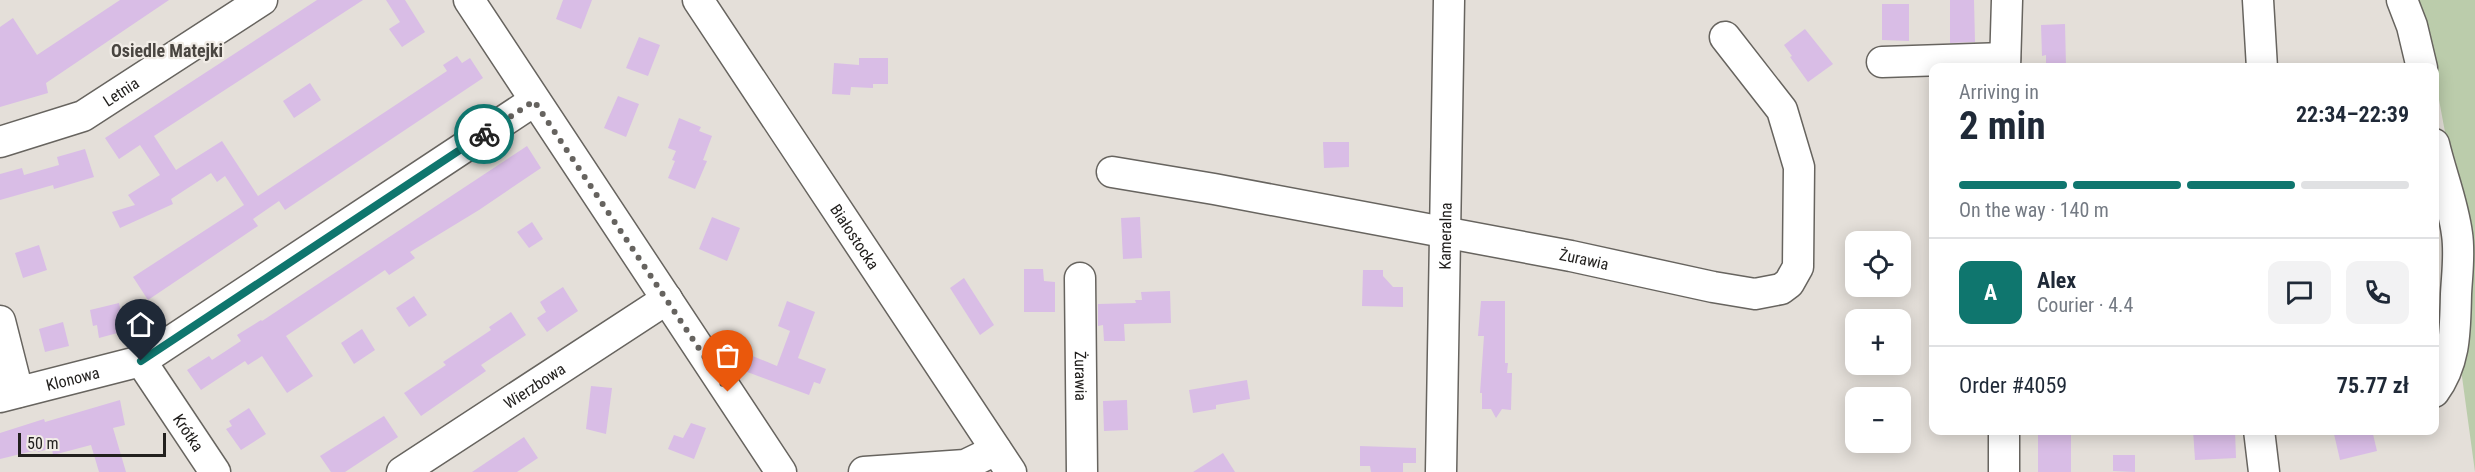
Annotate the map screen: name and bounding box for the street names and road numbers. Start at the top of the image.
street label: Letnia [99,73,142,110]
street label: Białostocka [827,200,883,273]
street label: Kameralna [1435,202,1455,270]
street label: Żurawia [1558,245,1610,273]
street label: Żurawia [1071,351,1091,401]
street label: Wierzbowa [500,359,568,413]
street label: Klonowa [44,363,101,394]
street label: Krótka [169,410,208,455]

